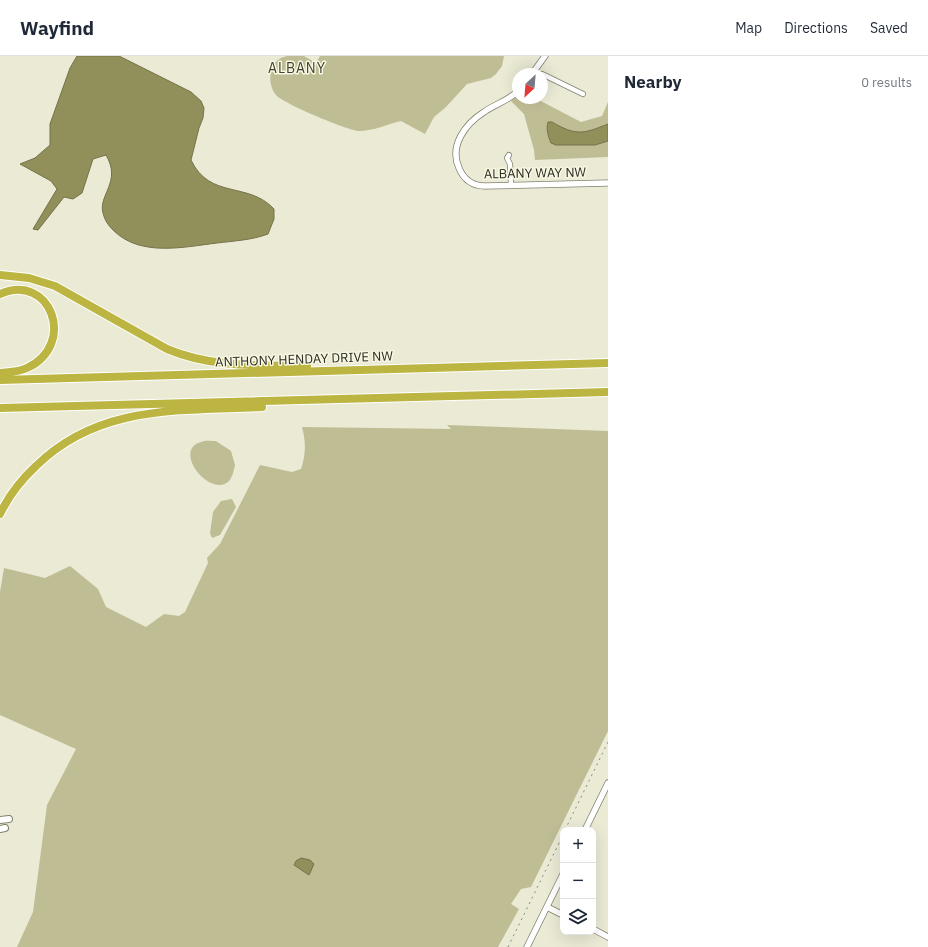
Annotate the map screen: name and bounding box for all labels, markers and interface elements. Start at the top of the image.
text: Wayfind [20,16,94,40]
text: Map [735,19,762,37]
text: Directions [784,19,848,37]
text: Saved [870,19,908,37]
district label: ALBANY [268,59,326,77]
north arrow [512,68,548,104]
text: Nearby [624,71,682,93]
text: 0 results [861,74,912,91]
street label: ALBANY WAY NW [484,164,587,182]
street label: ANTHONY HENDAY DRIVE NW [215,347,394,371]
map controls [560,827,596,935]
button: + [560,827,596,863]
button: − [560,863,596,899]
button: layers [560,899,596,935]

